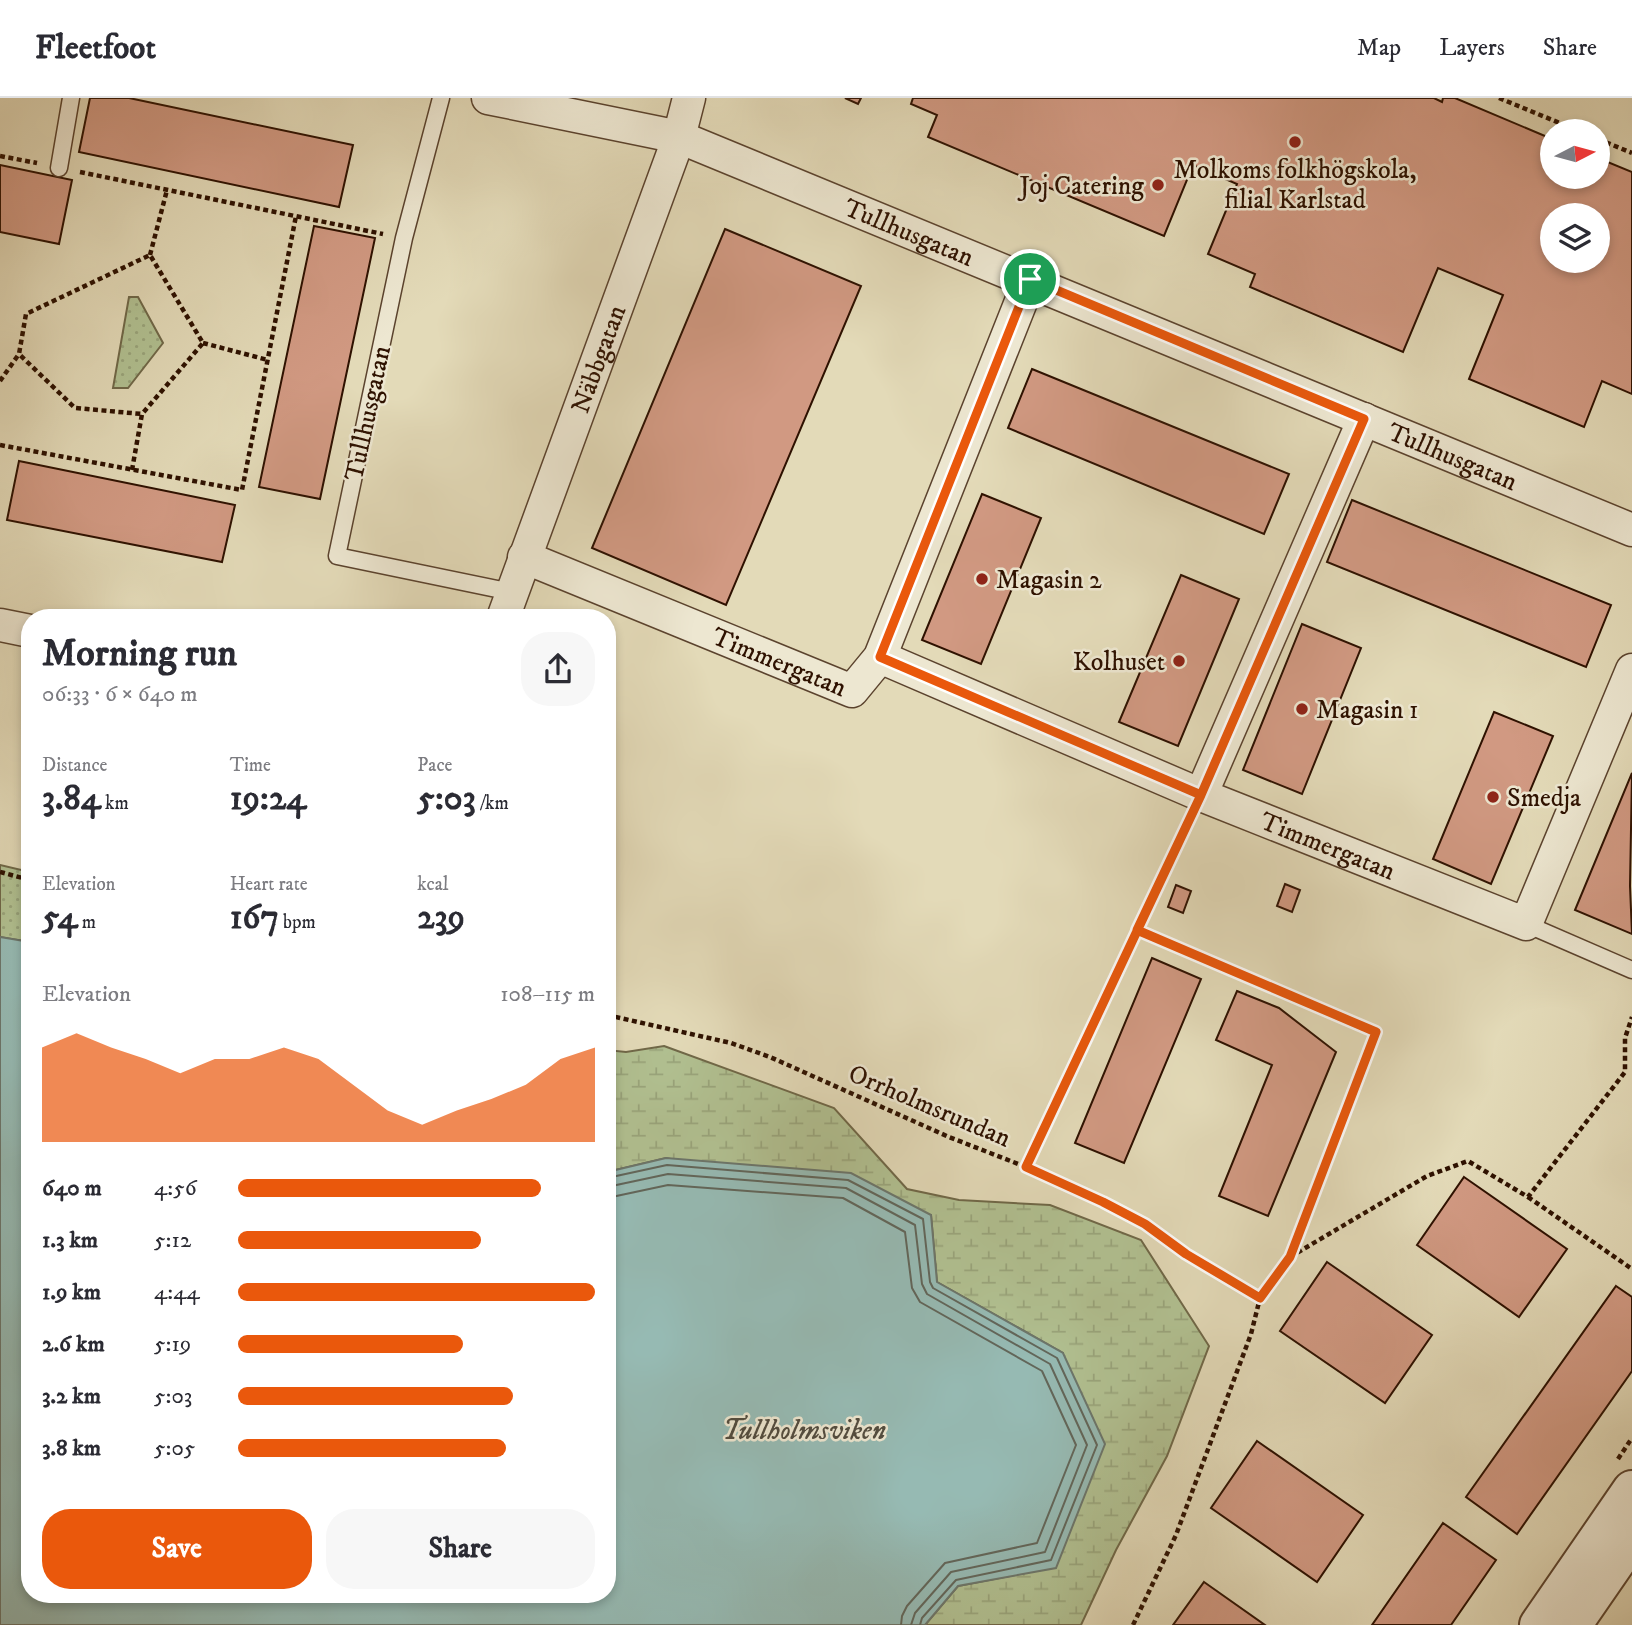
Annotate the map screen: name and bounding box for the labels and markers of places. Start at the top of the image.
marker: Molkoms folkhögskola, filial Karlstad [1287,134,1303,150]
place label: Molkoms folkhögskola, filial Karlstad [1173,154,1417,217]
place label: Joj Catering [1018,170,1144,203]
marker: Joj Catering [1150,177,1166,193]
pin [1000,249,1060,309]
place label: Magasin 2 [996,564,1102,597]
marker: Magasin 2 [974,571,990,587]
place label: Kolhuset [1073,646,1165,679]
marker: Kolhuset [1171,653,1187,669]
place label: Magasin 1 [1316,694,1419,727]
marker: Magasin 1 [1294,701,1310,717]
place label: Smedja [1507,782,1581,815]
marker: Smedja [1485,789,1501,805]

